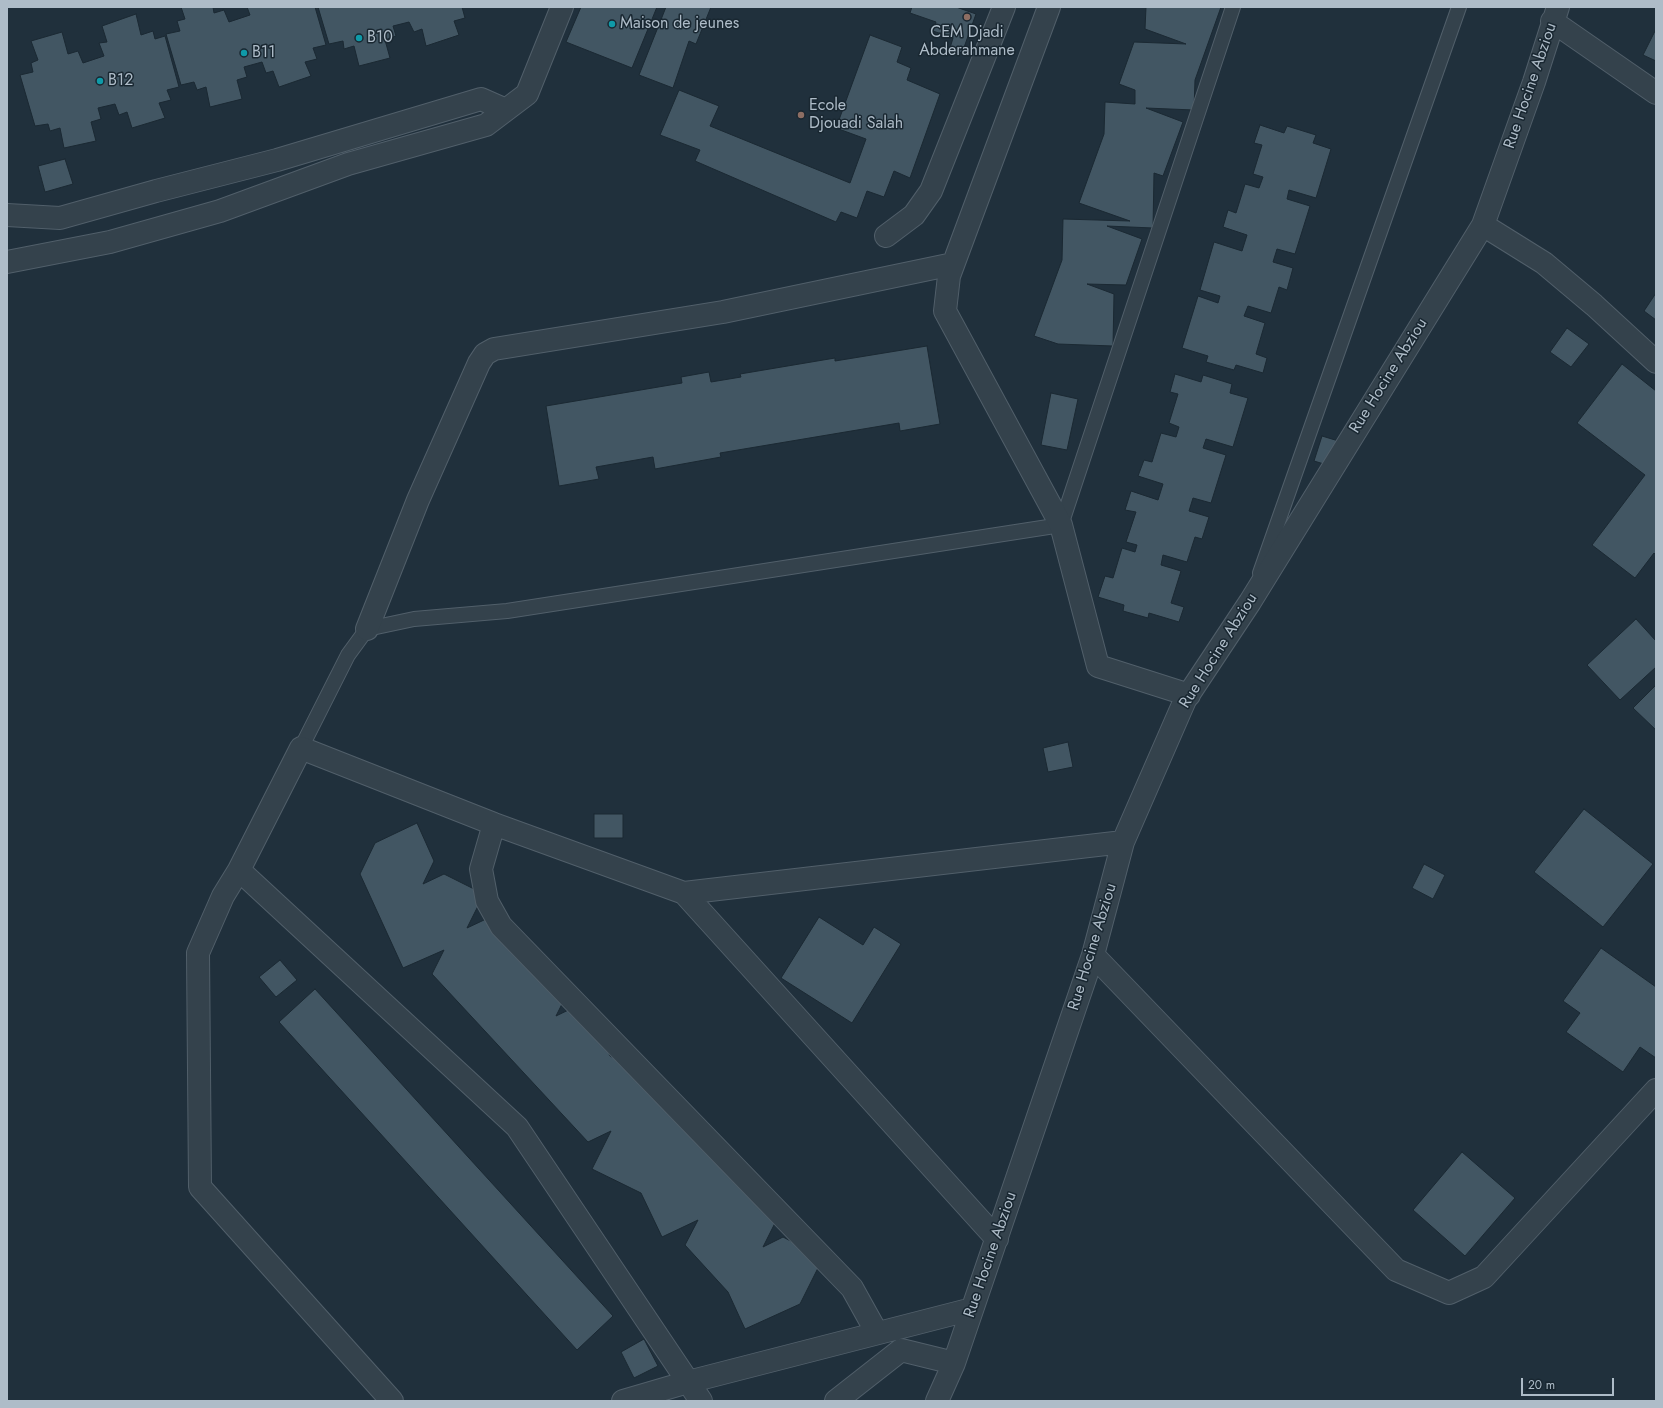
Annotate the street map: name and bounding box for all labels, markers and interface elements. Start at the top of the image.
marker: CEM Djadi Abderahmane [962,12,972,22]
place label: Maison de jeunes [620,14,739,34]
marker: Maison de jeunes [607,19,617,29]
street label: Rue Hocine Abziou [1500,21,1562,151]
place label: CEM Djadi Abderahmane [919,23,1015,61]
place label: B10 [367,28,393,48]
marker: B10 [354,33,364,43]
place label: B11 [252,43,275,63]
marker: B11 [239,48,249,58]
place label: B12 [108,71,133,91]
marker: B12 [95,76,105,86]
place label: Ecole Djouadi Salah [809,96,903,134]
marker: Ecole Djouadi Salah [796,110,806,120]
street label: Rue Hocine Abziou [1346,315,1432,437]
street label: Rue Hocine Abziou [1176,590,1262,712]
street label: Rue Hocine Abziou [1065,881,1121,1013]
street label: Rue Hocine Abziou [960,1190,1022,1320]
scale bar [1523,1370,1616,1396]
text: 20 m [1528,1376,1555,1394]

